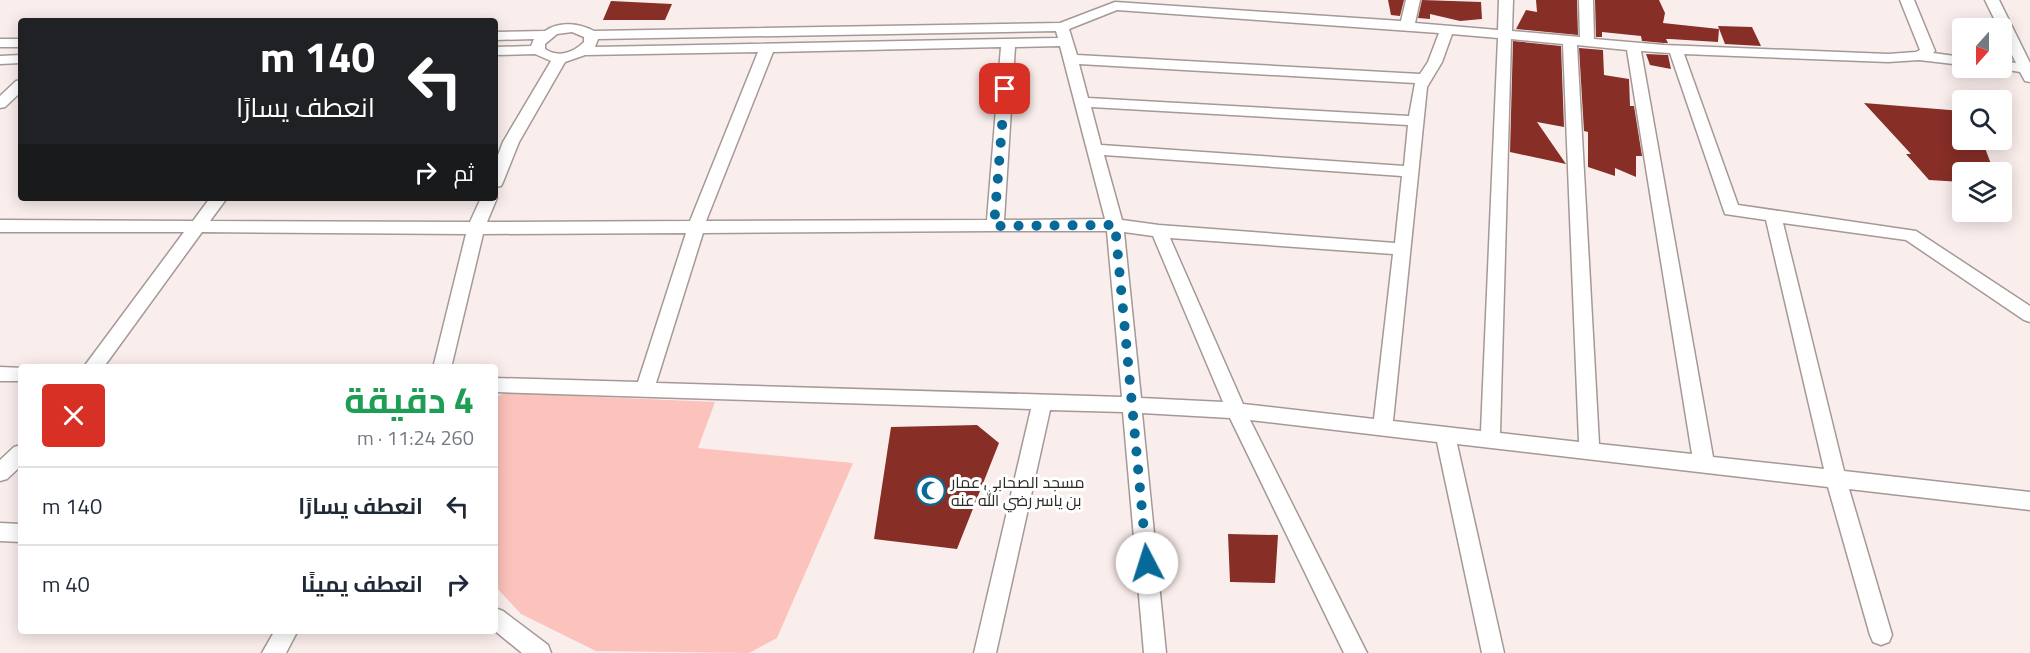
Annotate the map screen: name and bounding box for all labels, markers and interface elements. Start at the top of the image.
north arrow [1952,18,2012,78]
map controls [1952,18,2012,222]
text: 140 m [260,24,375,88]
icon: left [396,42,474,120]
pin [979,63,1030,114]
icon: arrive [988,72,1021,105]
text: انعطف يسارًا [236,86,375,127]
button: search [1952,90,2012,150]
icon: right [409,156,442,189]
text: ثم [454,156,474,190]
button: layers [1952,162,2012,222]
text: 4 دقيقة [344,372,474,427]
button: close [42,384,105,447]
text: 260 m · 11:24 [357,422,474,453]
place label: مسجد الصحابي عمار بن ياسر رضي الله عنه [950,470,1085,513]
mosque icon: مسجد الصحابي عمار بن ياسر رضي الله عنه [914,475,946,507]
text: 140 m [42,489,102,523]
text: انعطف يسارًا [298,489,423,523]
icon: left [441,490,474,523]
position arrow [1115,531,1179,595]
text: 40 m [42,567,90,601]
text: انعطف يمينًا [301,567,423,601]
icon: right [441,568,474,601]

